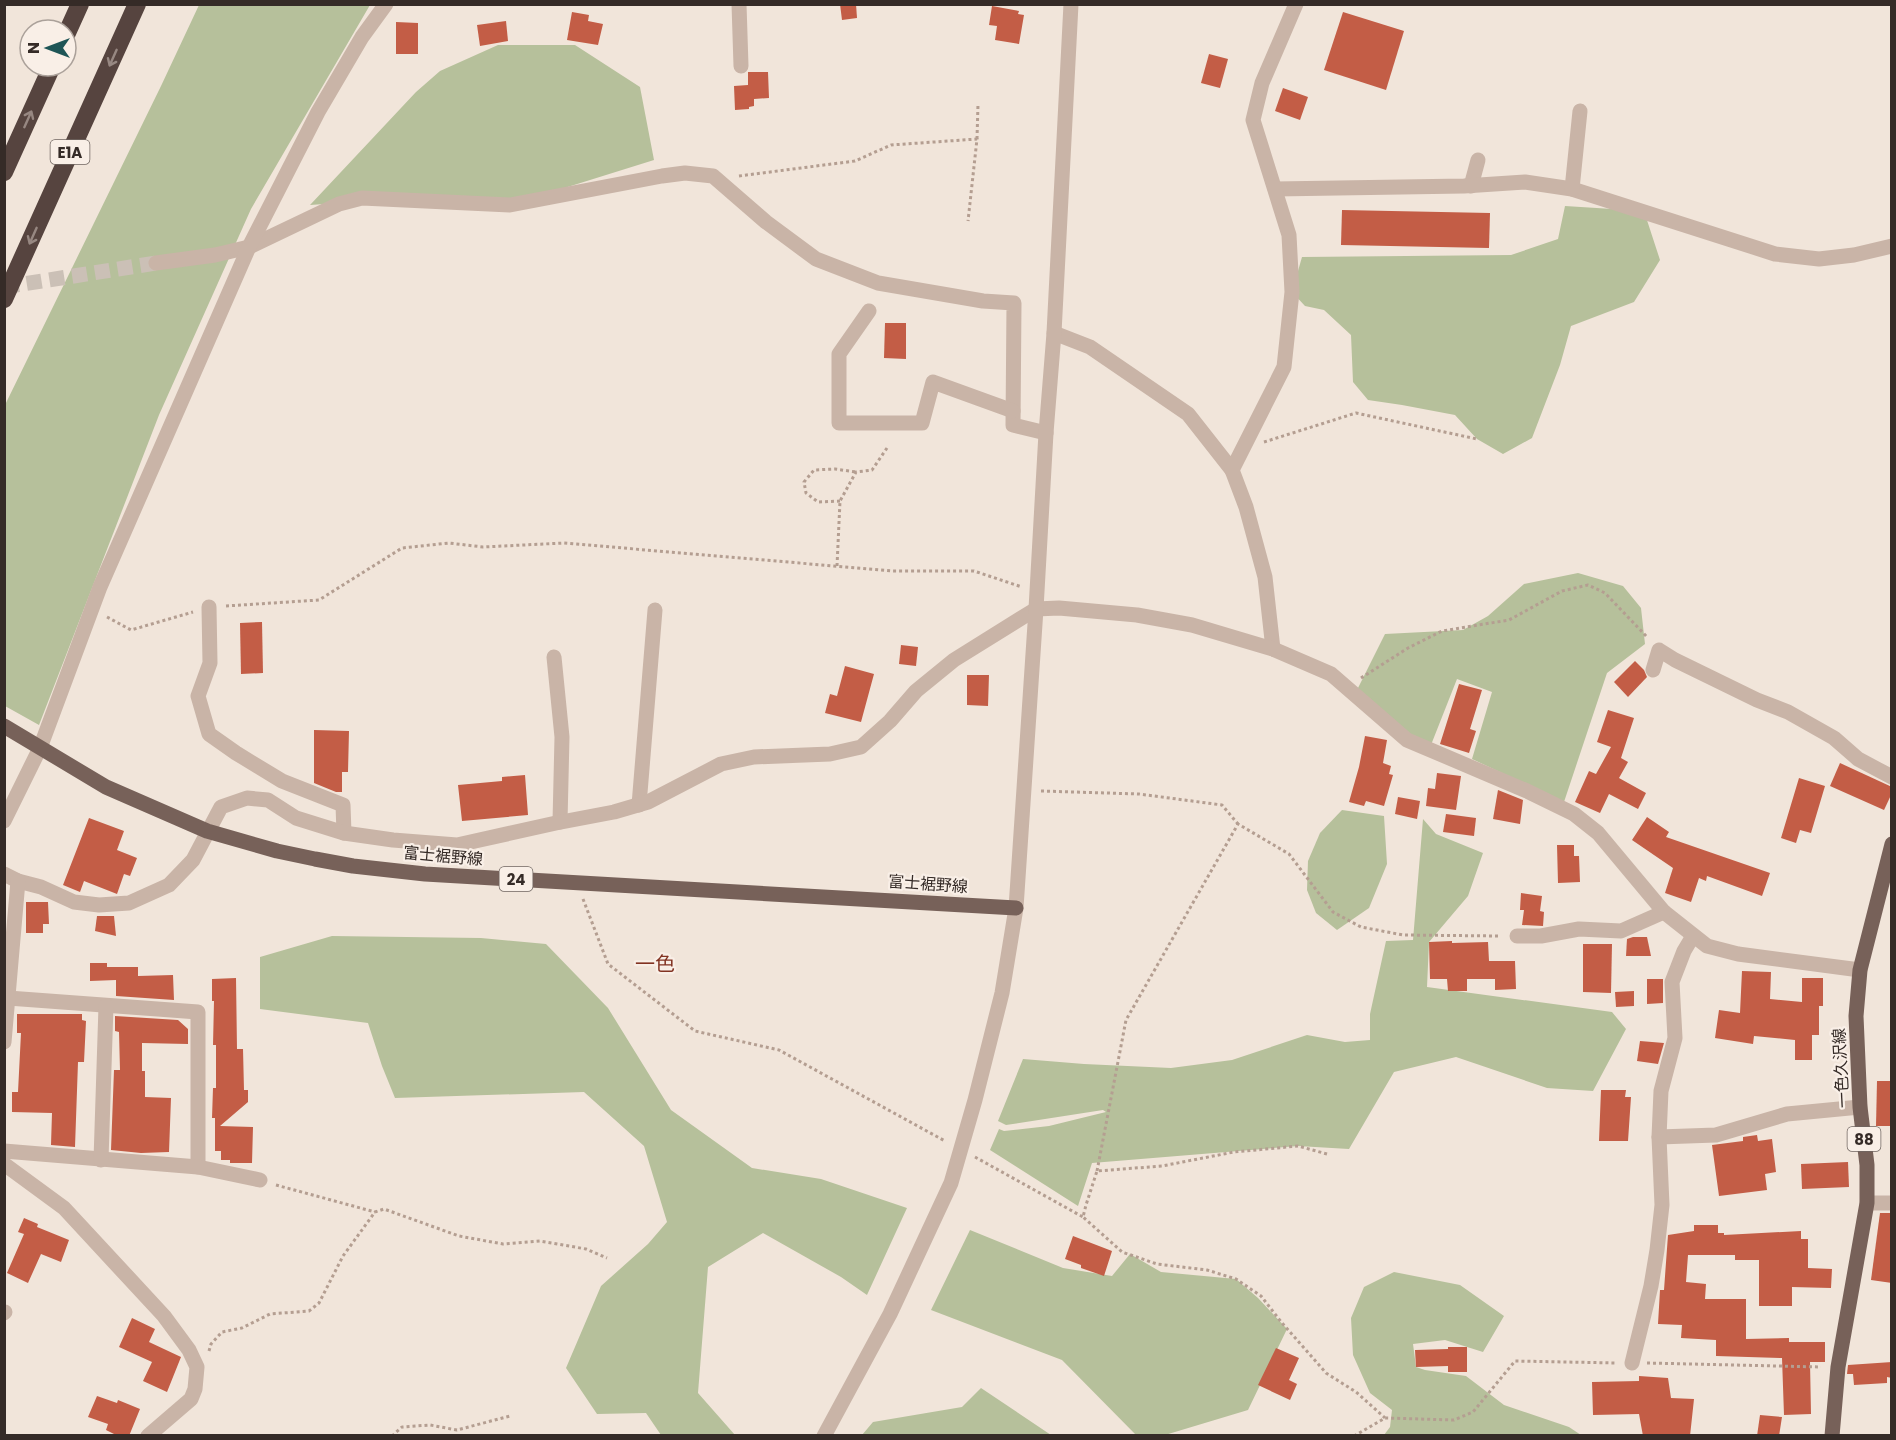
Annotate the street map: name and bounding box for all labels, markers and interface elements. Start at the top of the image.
north arrow [18,18,78,78]
text: N [22,42,45,54]
one-way arrow [107,48,118,66]
one-way arrow [23,110,34,129]
road number: E1A [50,140,90,164]
one-way arrow [26,226,38,244]
street label: 富士裾野線 [402,841,484,871]
road number: 24 [500,867,532,891]
street label: 富士裾野線 [887,870,969,898]
district label: 一色 [635,950,675,978]
street label: 一色久沢線 [1827,1027,1855,1109]
road number: 88 [1848,1127,1880,1151]

